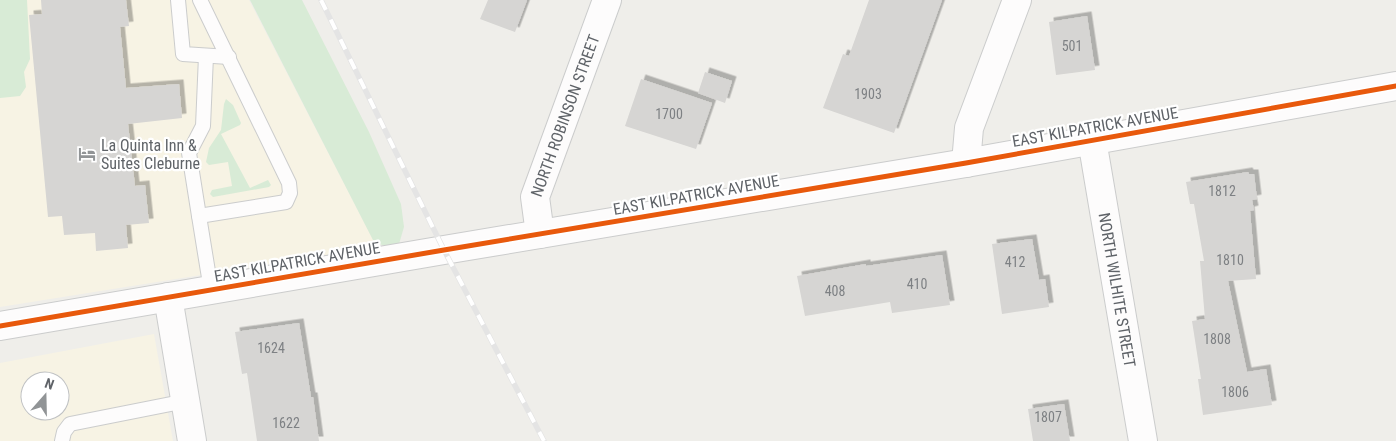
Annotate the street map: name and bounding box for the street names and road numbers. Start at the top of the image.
street label: NORTH ROBINSON STREET [526,32,603,199]
street label: EAST KILPATRICK AVENUE [1011,103,1179,151]
street label: EAST KILPATRICK AVENUE [612,171,780,219]
street label: NORTH WILHITE STREET [1095,211,1140,369]
street label: EAST KILPATRICK AVENUE [213,238,381,286]

